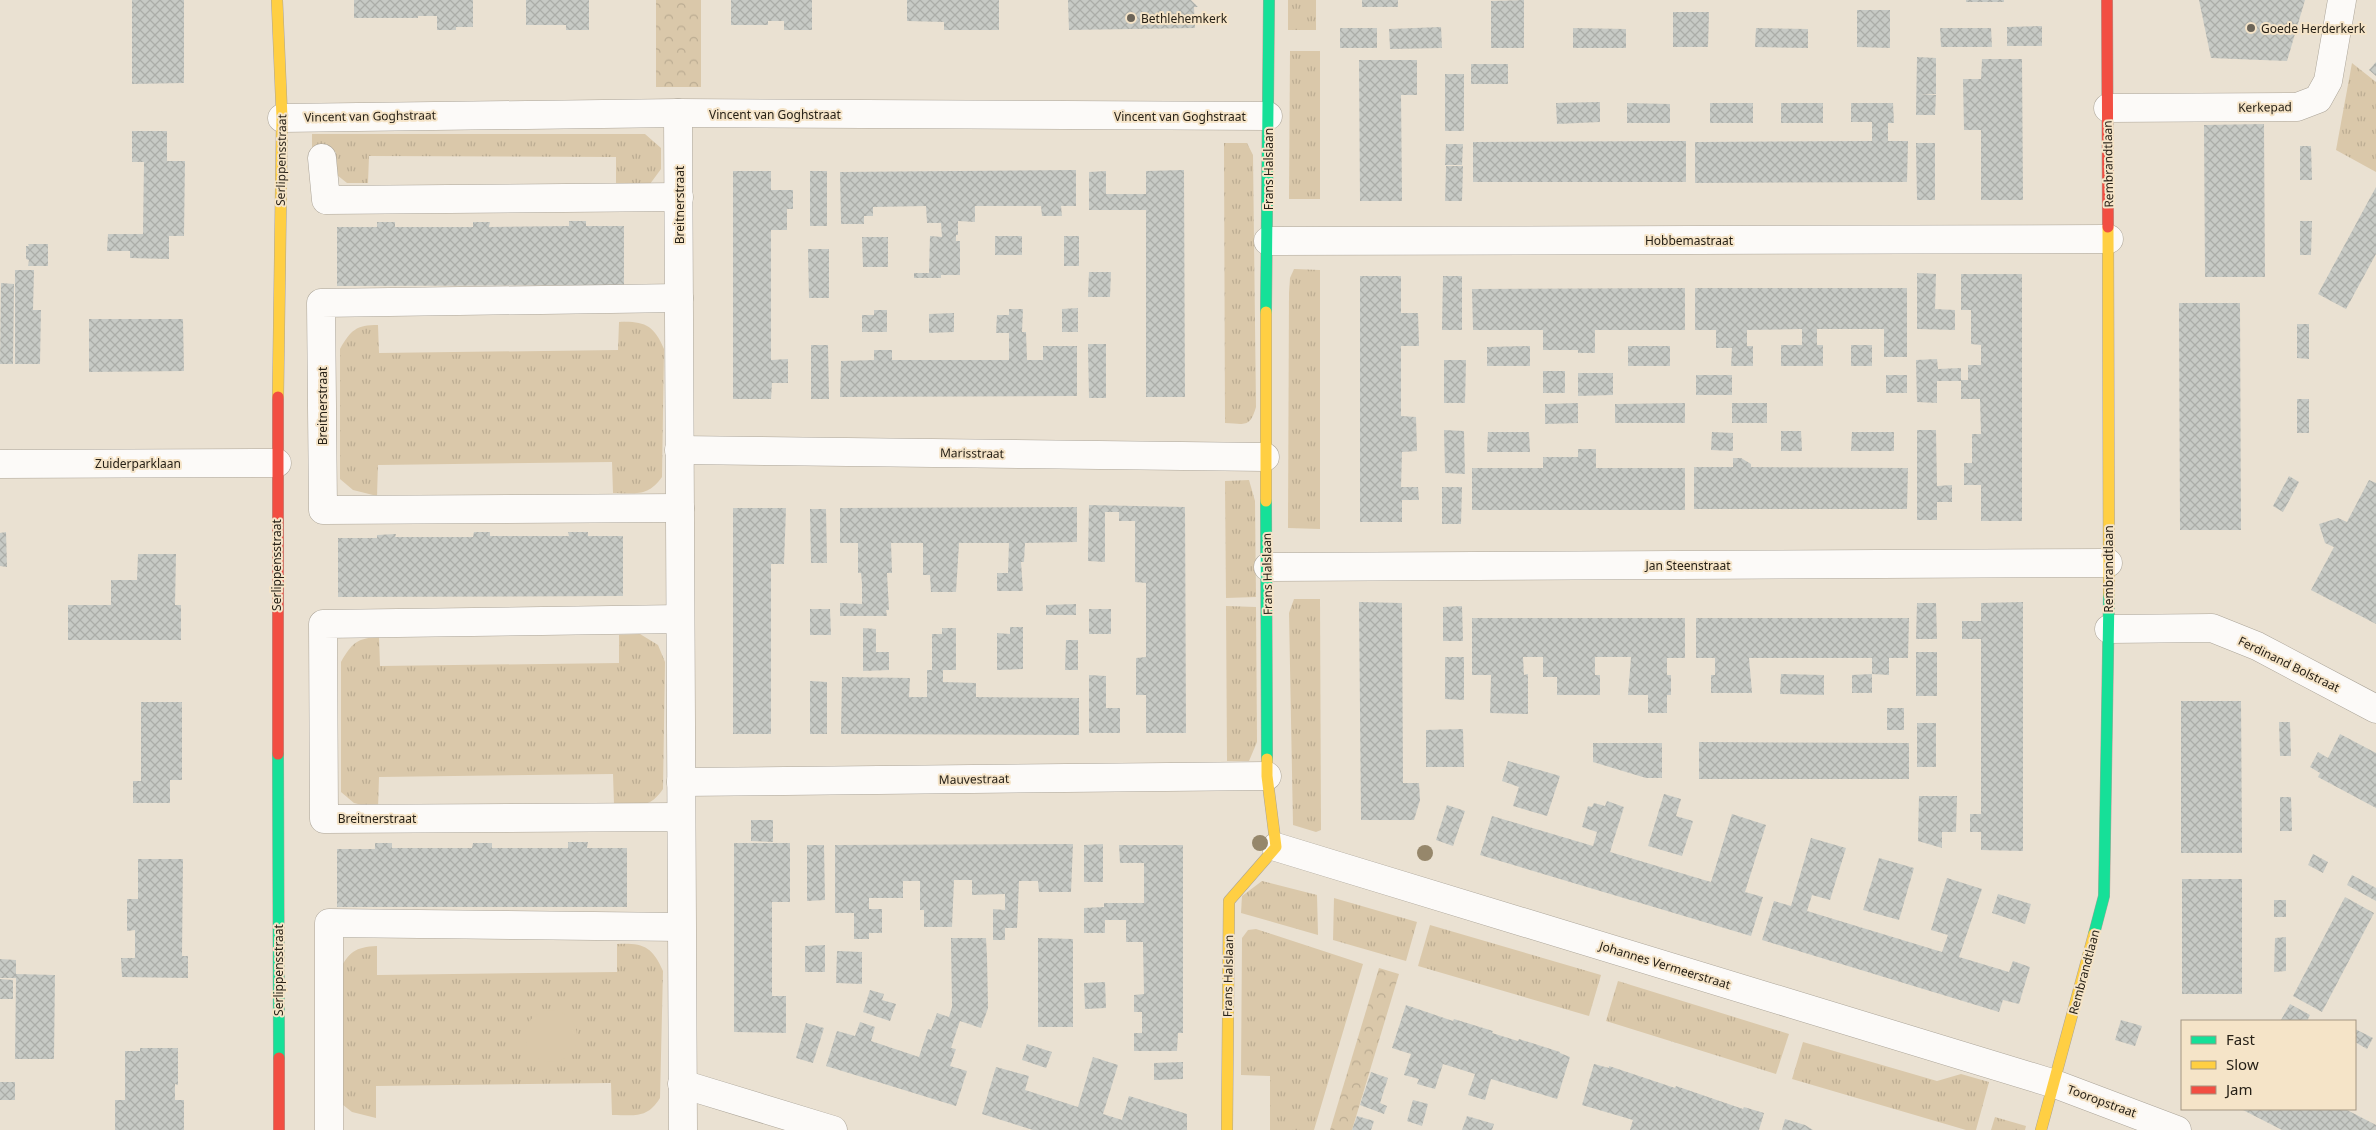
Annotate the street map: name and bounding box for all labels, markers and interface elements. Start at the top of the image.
place label: Bethlehemkerk [1141,10,1228,27]
marker: Bethlehemkerk [1125,12,1137,24]
place label: Goede Herderkerk [2261,20,2366,37]
marker: Goede Herderkerk [2245,22,2257,34]
street label: Kerkepad [2238,98,2292,116]
street label: Vincent van Goghstraat [304,106,437,126]
street label: Vincent van Goghstraat [709,106,842,123]
street label: Vincent van Goghstraat [1114,108,1247,125]
street label: Serlippensstraat [272,113,290,206]
street label: Rembrandtlaan [2099,120,2117,208]
street label: Frans Halslaan [1260,128,1277,210]
street label: Breitnerstraat [671,165,688,244]
street label: Hobbemastraat [1645,232,1734,249]
street label: Breitnerstraat [314,366,331,445]
street label: Marisstraat [940,444,1005,462]
street label: Zuiderparklaan [95,455,181,472]
street label: Serlippensstraat [268,518,285,611]
street label: Rembrandtlaan [2100,525,2117,613]
street label: Frans Halslaan [1258,533,1276,615]
street label: Jan Steenstraat [1644,557,1731,574]
street label: Ferdinand Bolstraat [2235,632,2343,696]
street label: Mauvestraat [939,770,1010,788]
street label: Breitnerstraat [338,810,417,827]
street label: Serlippensstraat [270,923,287,1016]
street label: Rembrandtlaan [2064,928,2104,1016]
street label: Frans Halslaan [1219,935,1237,1017]
street label: Johannes Vermeerstraat [1596,937,1733,993]
legend [2181,1020,2356,1110]
text: Fast [2226,1029,2255,1049]
text: Slow [2226,1054,2259,1074]
text: Jam [2224,1079,2253,1099]
street label: Tooropstraat [2065,1081,2139,1122]

